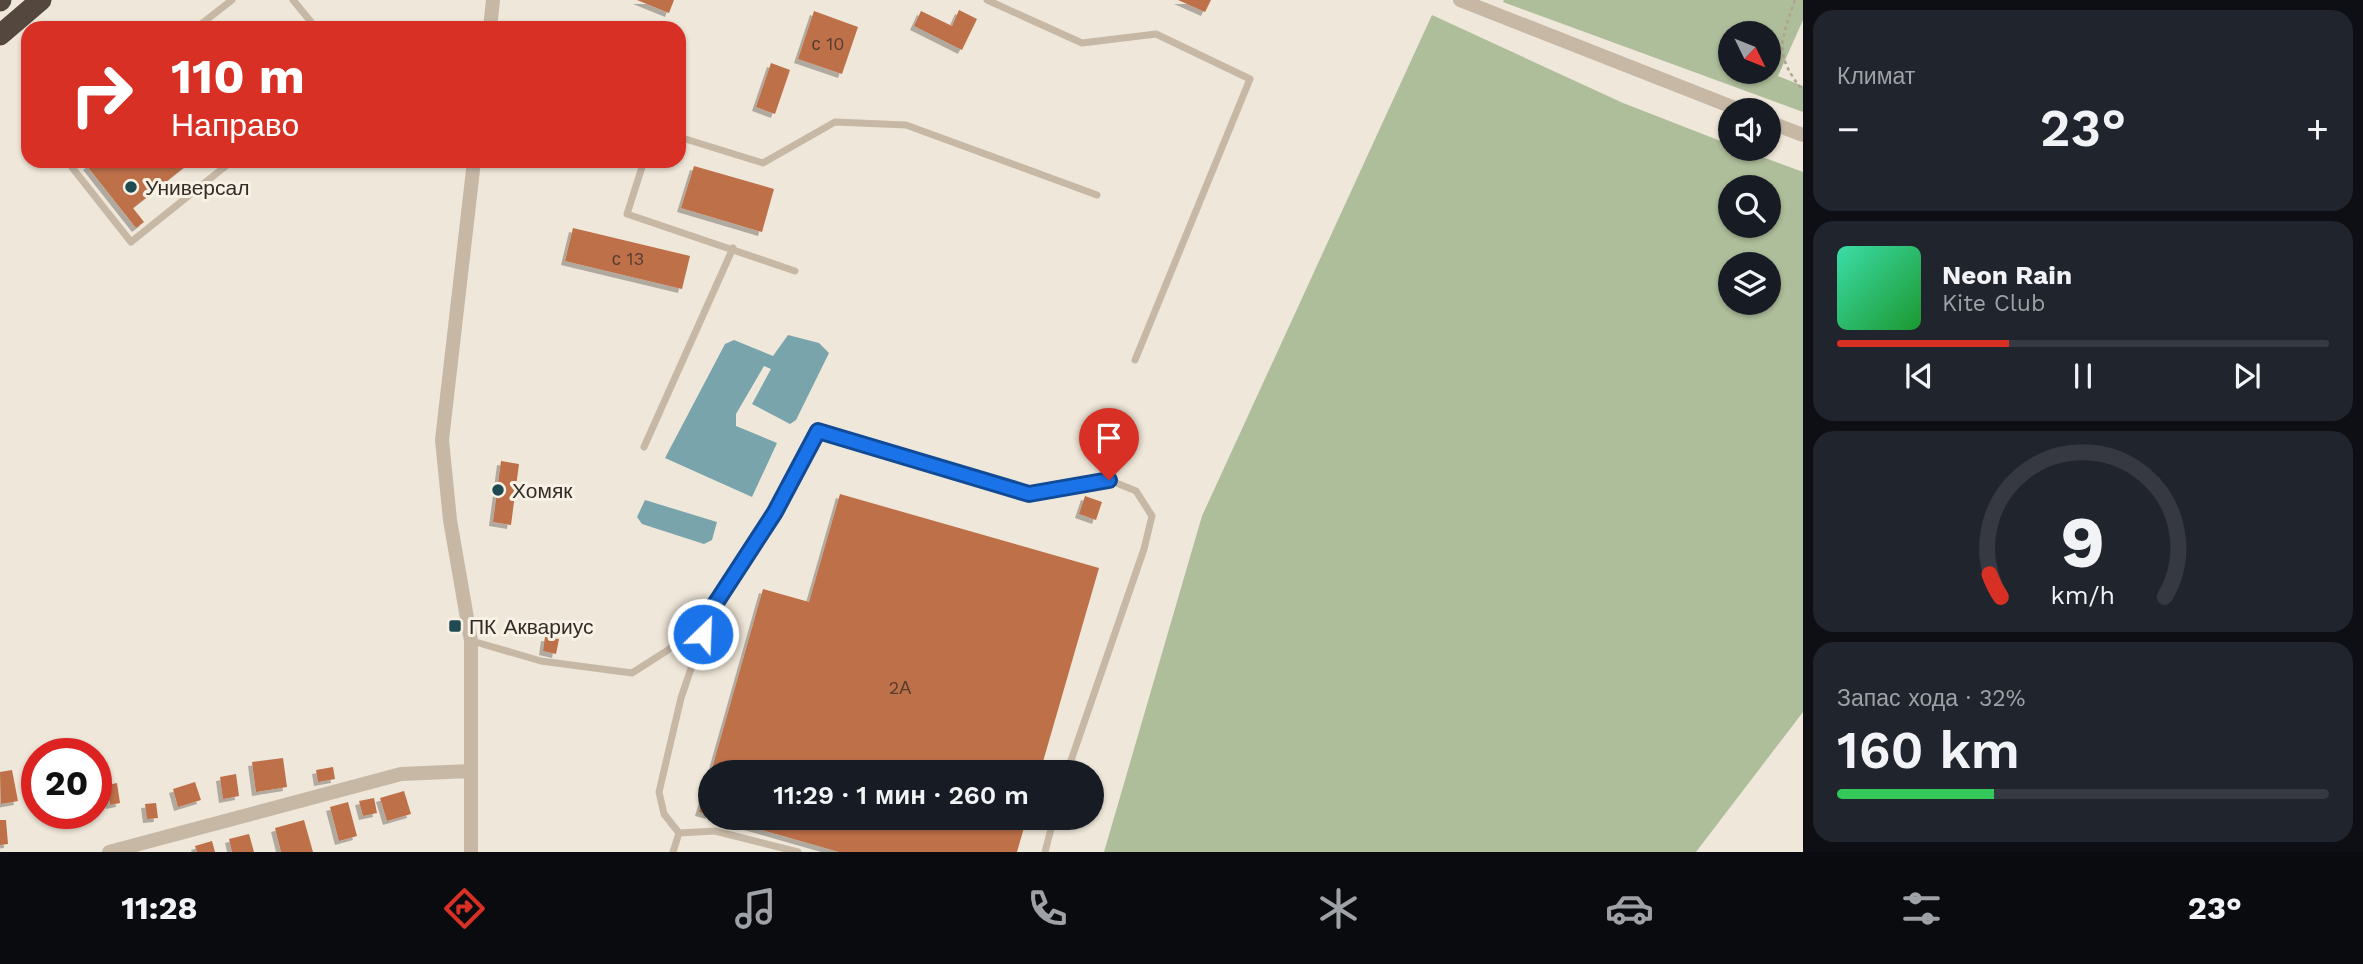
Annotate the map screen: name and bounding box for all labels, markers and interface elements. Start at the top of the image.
north arrow [1718,21,1782,84]
map controls [1718,21,1781,315]
house number: с 10 [812,33,845,54]
text: 110 m [171,47,305,105]
icon: right [56,49,147,140]
text: Климат [1837,63,1915,90]
button: sound [1718,98,1781,161]
text: 23° [2040,98,2126,159]
text: Направо [171,106,299,144]
text: − [1837,107,1860,151]
text: + [2306,107,2329,151]
place label: Универсал [145,175,249,200]
button: search [1718,175,1781,238]
marker: Универсал [123,179,139,195]
house number: с 13 [612,248,644,269]
button: layers [1718,252,1781,315]
text: Neon Rain [1942,260,2072,290]
text: Kite Club [1942,290,2045,317]
icon: previous [1900,357,1938,395]
icon: pause [2064,357,2102,395]
icon: next [2228,357,2266,395]
pin [1079,408,1139,480]
icon: arrive [1090,419,1128,457]
place label: Хомяк [512,478,573,503]
marker: Хомяк [490,482,506,498]
text: 9 [2061,500,2105,586]
text: km/h [2051,581,2115,610]
position arrow [666,597,740,671]
place label: ПК Аквариус [469,614,593,639]
marker: ПК Аквариус [447,618,463,634]
house number: 2А [889,677,911,698]
text: Запас хода · 32% [1837,685,2025,712]
text: 160 km [1837,720,2020,781]
speed limit sign: 20 [21,738,112,829]
text: 11:29 · 1 мин · 260 m [773,780,1029,810]
icon: directions [440,884,489,933]
icon: music [731,884,780,933]
icon: phone [1023,884,1072,933]
icon: climate [1314,884,1363,933]
icon: car [1605,884,1654,933]
icon: filters [1897,884,1946,933]
text: 11:28 [121,889,198,927]
text: 23° [2188,889,2242,927]

